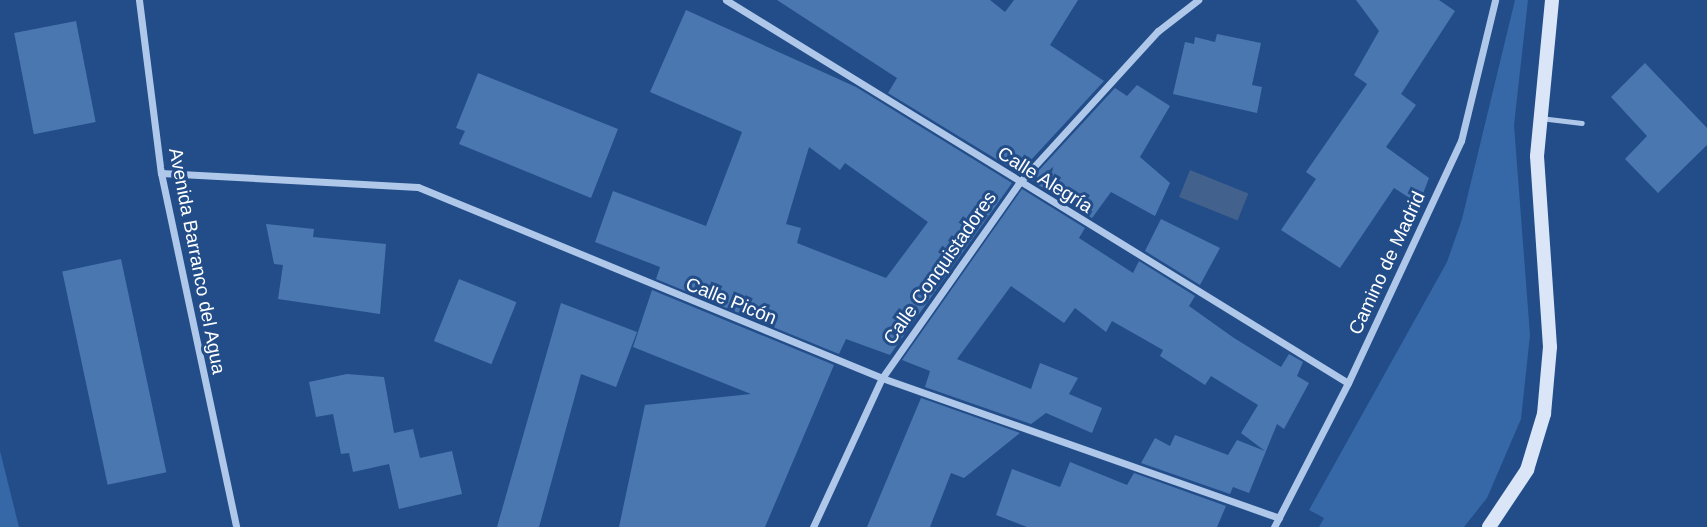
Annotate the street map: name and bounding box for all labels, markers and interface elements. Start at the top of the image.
street label: Calle Alegría [993,142,1097,218]
street label: Avenida Barranco del Agua [164,145,230,377]
street label: Calle Conquistadores [879,187,1001,349]
street label: Camino de Madrid [1344,188,1430,338]
street label: Calle Picón [682,272,780,330]

